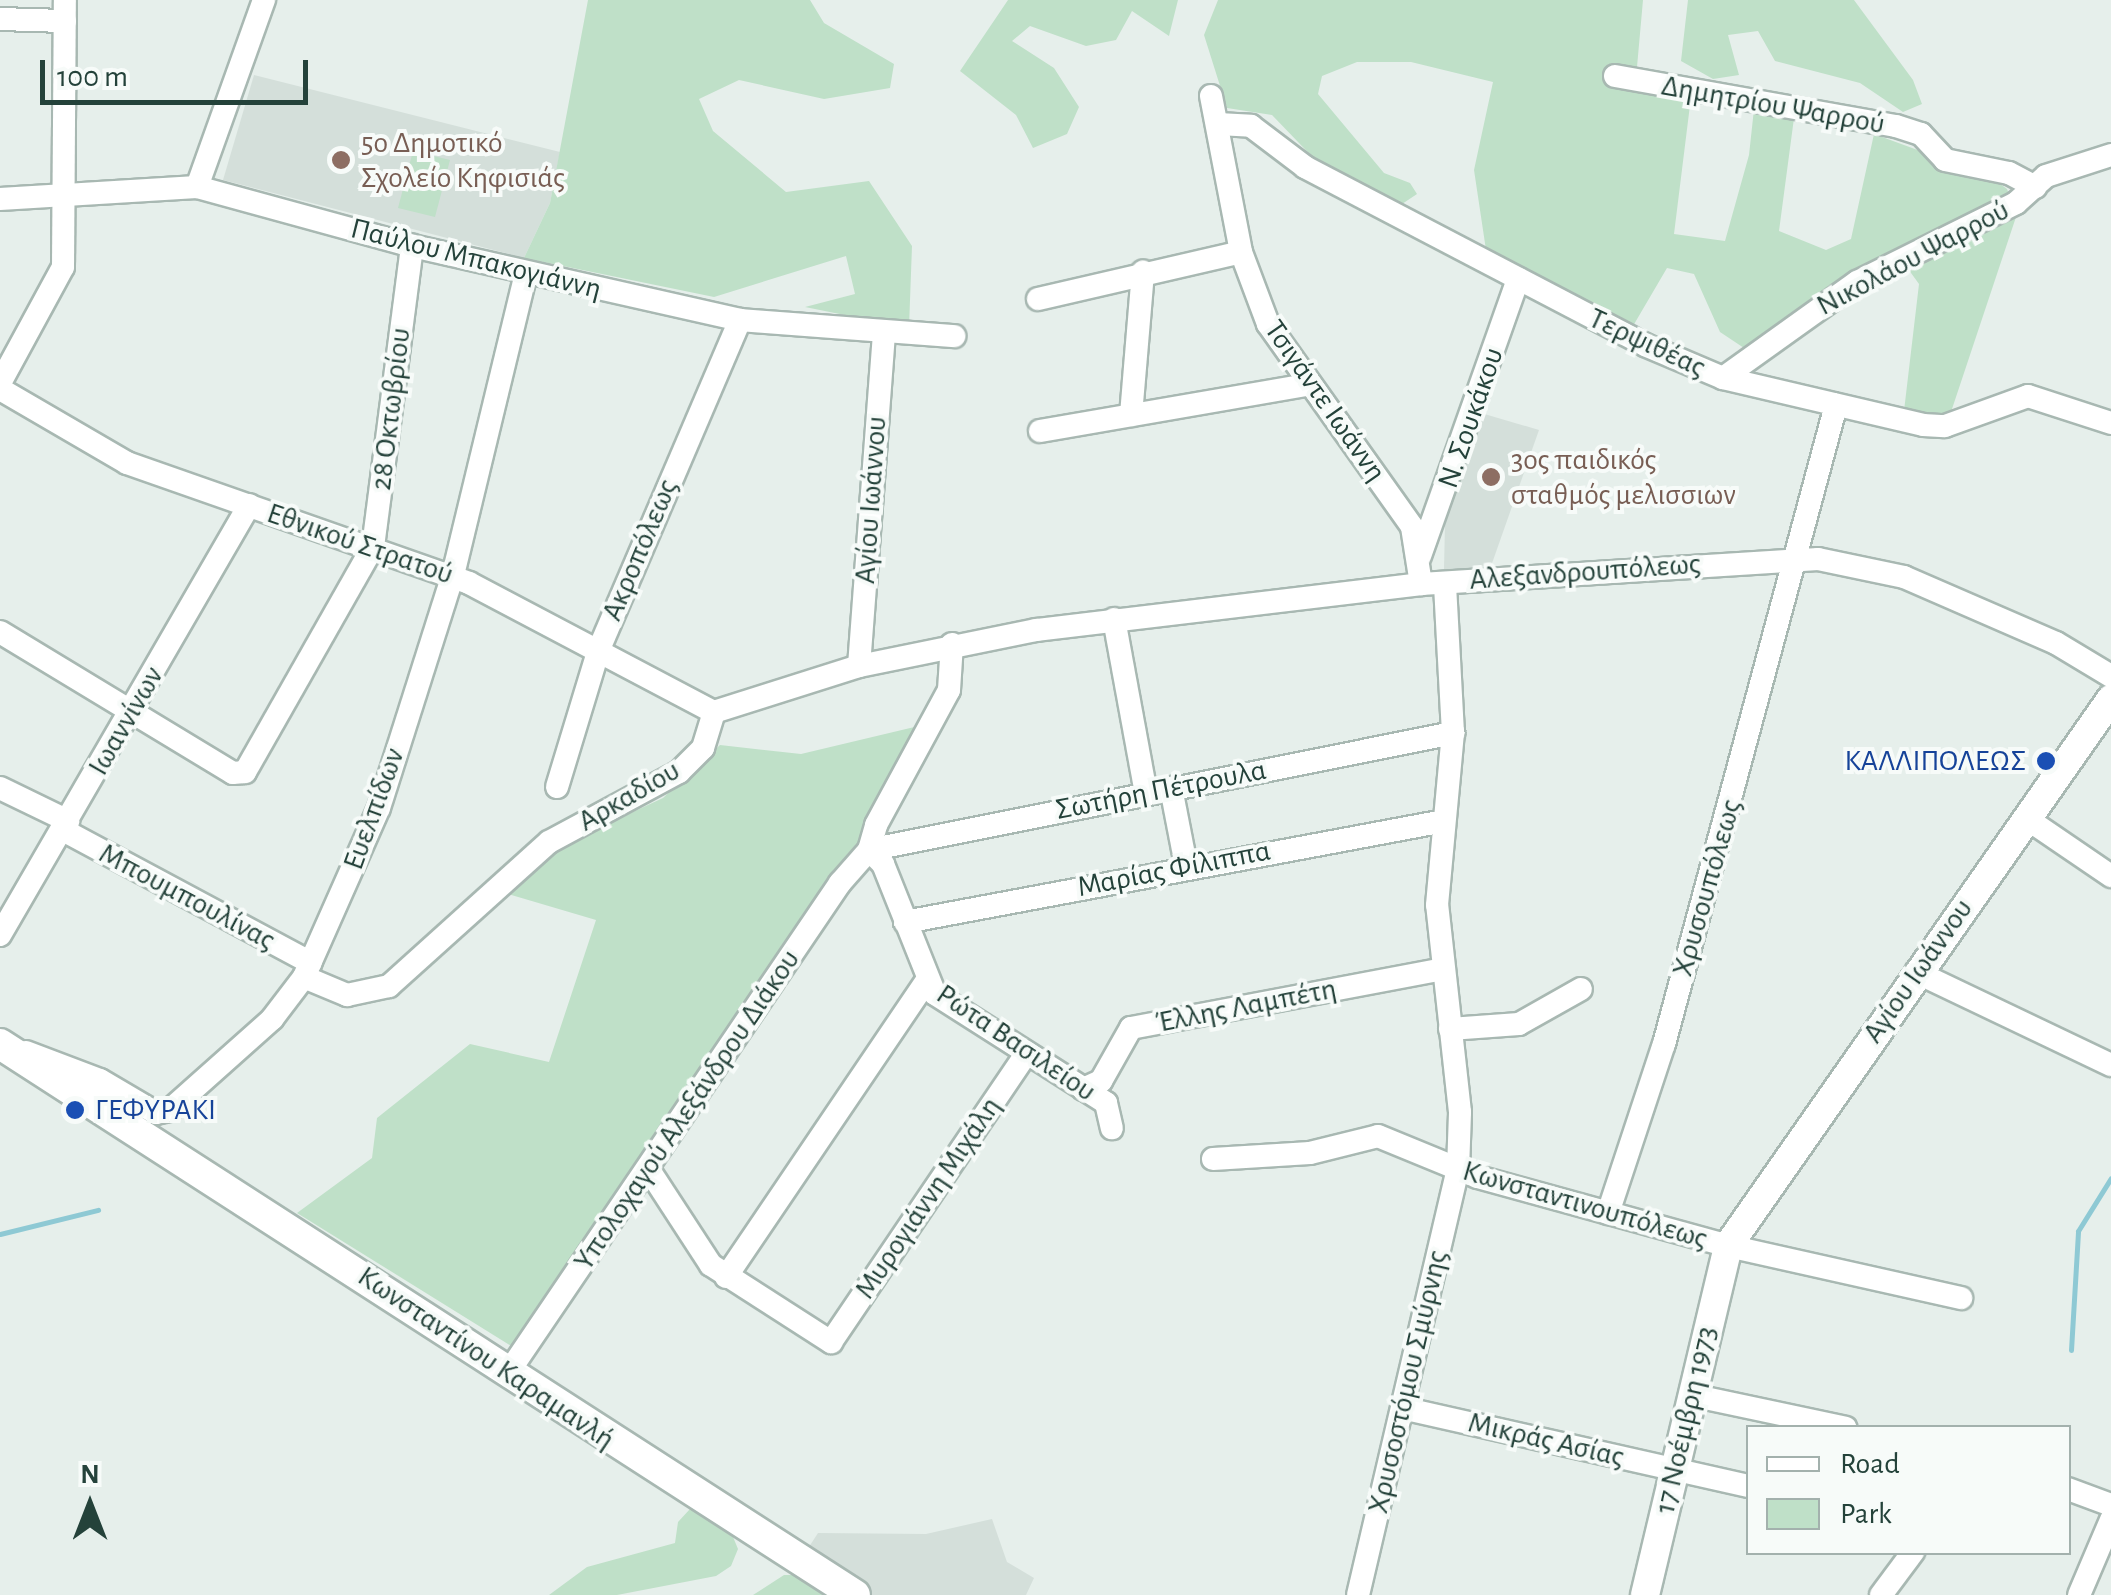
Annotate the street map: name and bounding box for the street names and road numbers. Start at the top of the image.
street label: Δημητρίου Ψαρρού [1659,68,1887,142]
street label: Νικολάου Ψαρρού [1811,192,2015,324]
street label: Παύλου Μπακογιάννη [347,210,605,308]
street label: Τερψιθέας [1583,300,1711,386]
street label: Τσιγάντε Ιωάννη [1256,313,1394,489]
street label: 28 Οκτωβρίου [363,326,419,492]
street label: Ν. Σουκάκου [1430,343,1512,493]
street label: Αγίου Ιωάννου [847,415,895,585]
street label: Ακροπόλεως [594,474,686,626]
street label: Εθνικού Στρατού [262,495,458,593]
street label: Αλεξανδρουπόλεως [1468,546,1702,598]
street label: Ιωαννίνων [80,660,172,782]
street label: Ευελπίδων [335,743,413,875]
street label: Σωτήρη Πέτρουλα [1053,752,1269,828]
street label: Αρκαδίου [572,753,686,839]
street label: Χρυσουπόλεως [1665,795,1749,981]
street label: Μαρίας Φίλιππα [1074,833,1274,905]
street label: Μπουμπουλίνας [93,836,281,958]
street label: Αγίου Ιωάννου [1855,892,1981,1050]
street label: Υπολοχαγού Αλεξάνδρου Διάκου [566,943,808,1277]
street label: Έλλης Λαμπέτη [1153,971,1339,1041]
street label: Ρώτα Βασιλείου [929,976,1103,1110]
street label: Μυρογιάννη Μιχάλη [847,1090,1009,1306]
street label: Κωνσταντινουπόλεως [1459,1153,1711,1257]
street label: Χρυσοστόμου Σμύρνης [1360,1247,1456,1517]
street label: Κωνσταντίνου Καραμανλή [351,1259,621,1457]
street label: 17 Νοέμβρη 1973 [1647,1323,1725,1517]
street label: Μικράς Ασίας [1465,1405,1627,1475]

